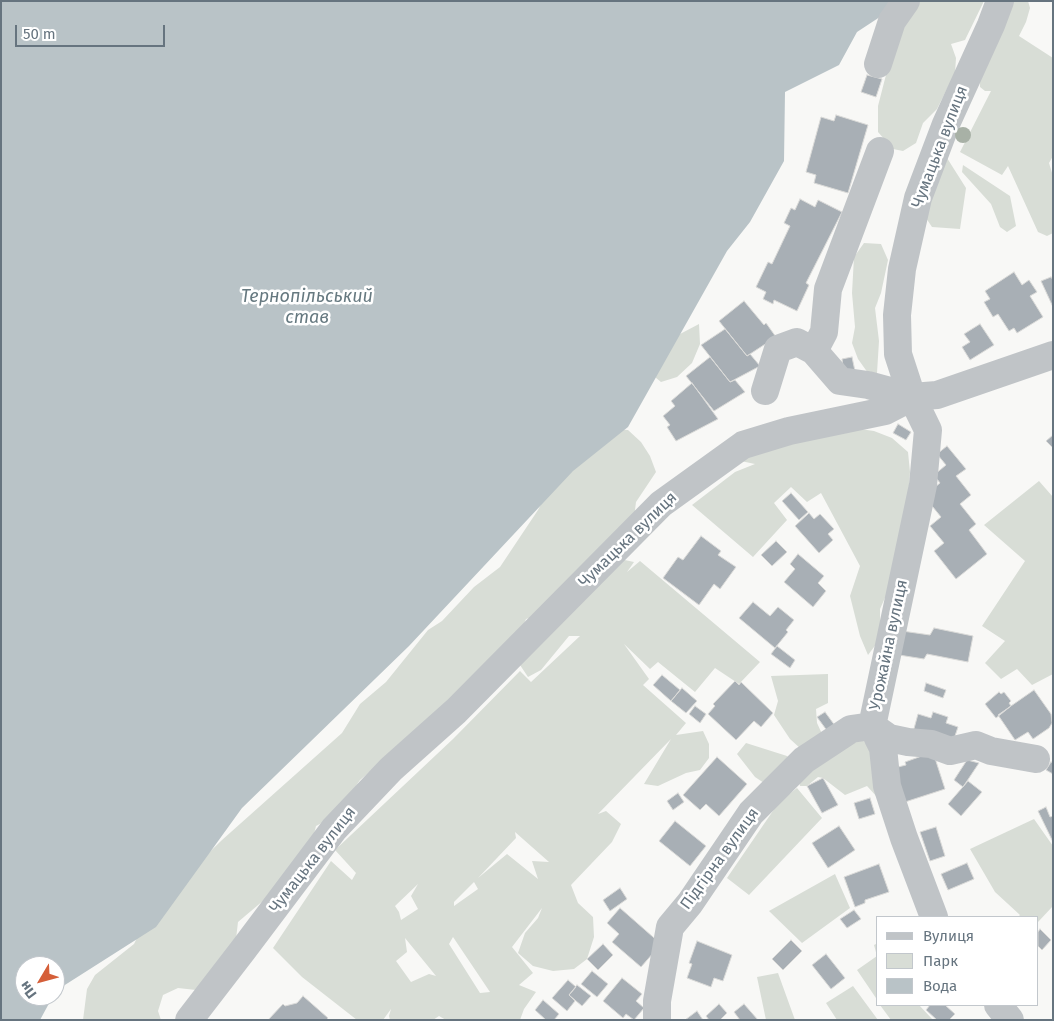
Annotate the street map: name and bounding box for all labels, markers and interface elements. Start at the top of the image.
scale bar [18,15,168,47]
text: 50 m [23,25,56,43]
street label: Чумацька вулиця [908,83,972,211]
water label: Тернопільський став [241,286,373,328]
street label: Чумацька вулиця [575,488,681,592]
street label: Урожайна вулиця [866,578,912,712]
street label: Чумацька вулиця [266,803,360,917]
street label: Підгірна вулиця [677,804,763,914]
legend [876,916,1039,1006]
text: Вулиця [923,927,974,945]
text: Парк [923,952,958,970]
north arrow [15,956,65,1006]
text: Вода [923,977,957,995]
text: Пн [16,978,40,1002]

